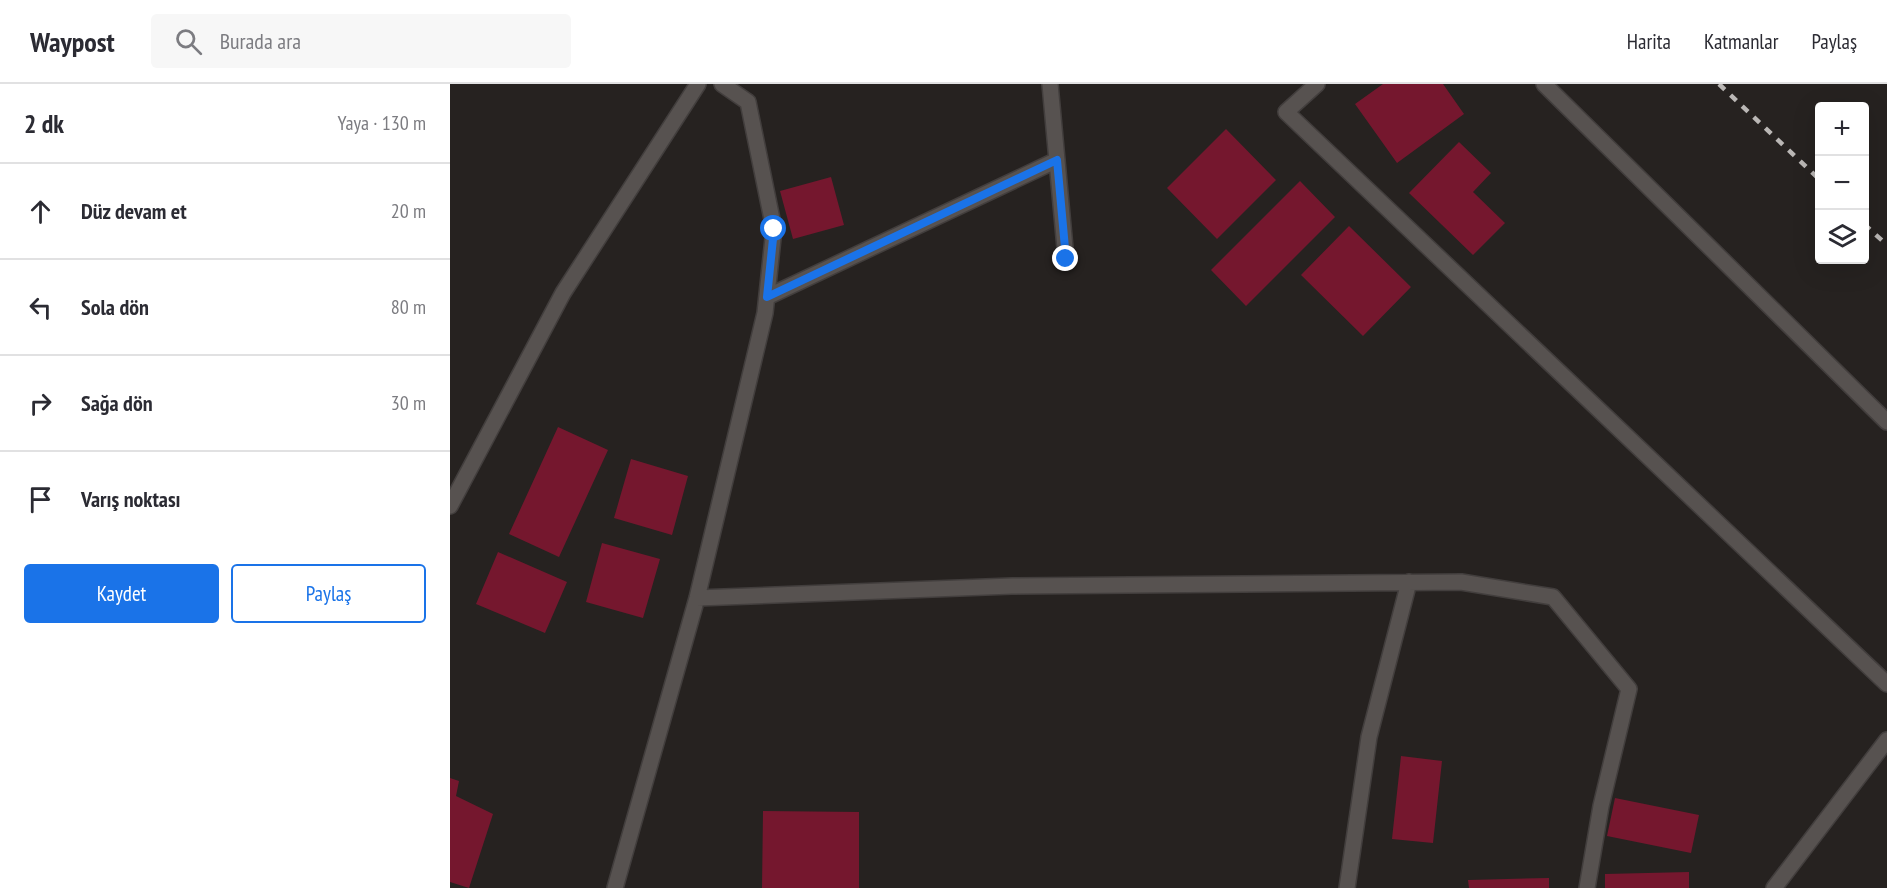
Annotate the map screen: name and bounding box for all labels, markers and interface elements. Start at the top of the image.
search box [151,14,571,68]
text: Waypost [30,23,115,60]
icon: search [172,25,205,58]
text: Burada ara [220,27,301,55]
text: Harita [1627,28,1671,55]
text: Katmanlar [1704,28,1778,55]
text: Paylaş [1811,28,1857,55]
map controls [1815,102,1869,264]
button: + [1815,102,1869,156]
text: 2 dk [24,107,64,140]
text: Yaya · 130 m [338,110,426,136]
button: − [1815,156,1869,210]
icon: ahead [24,195,57,228]
text: Düz devam et [81,197,187,225]
text: 20 m [391,198,426,224]
button: layers [1815,210,1869,264]
route start [760,215,786,241]
route end [1052,245,1078,271]
icon: left [24,291,57,324]
text: Sola dön [81,293,149,321]
text: 80 m [391,294,426,320]
icon: right [24,387,57,420]
text: Sağa dön [81,389,153,417]
text: 30 m [391,390,426,416]
icon: arrive [24,483,57,516]
text: Varış noktası [81,485,181,513]
button: Kaydet [24,564,219,623]
button: Paylaş [231,564,426,623]

